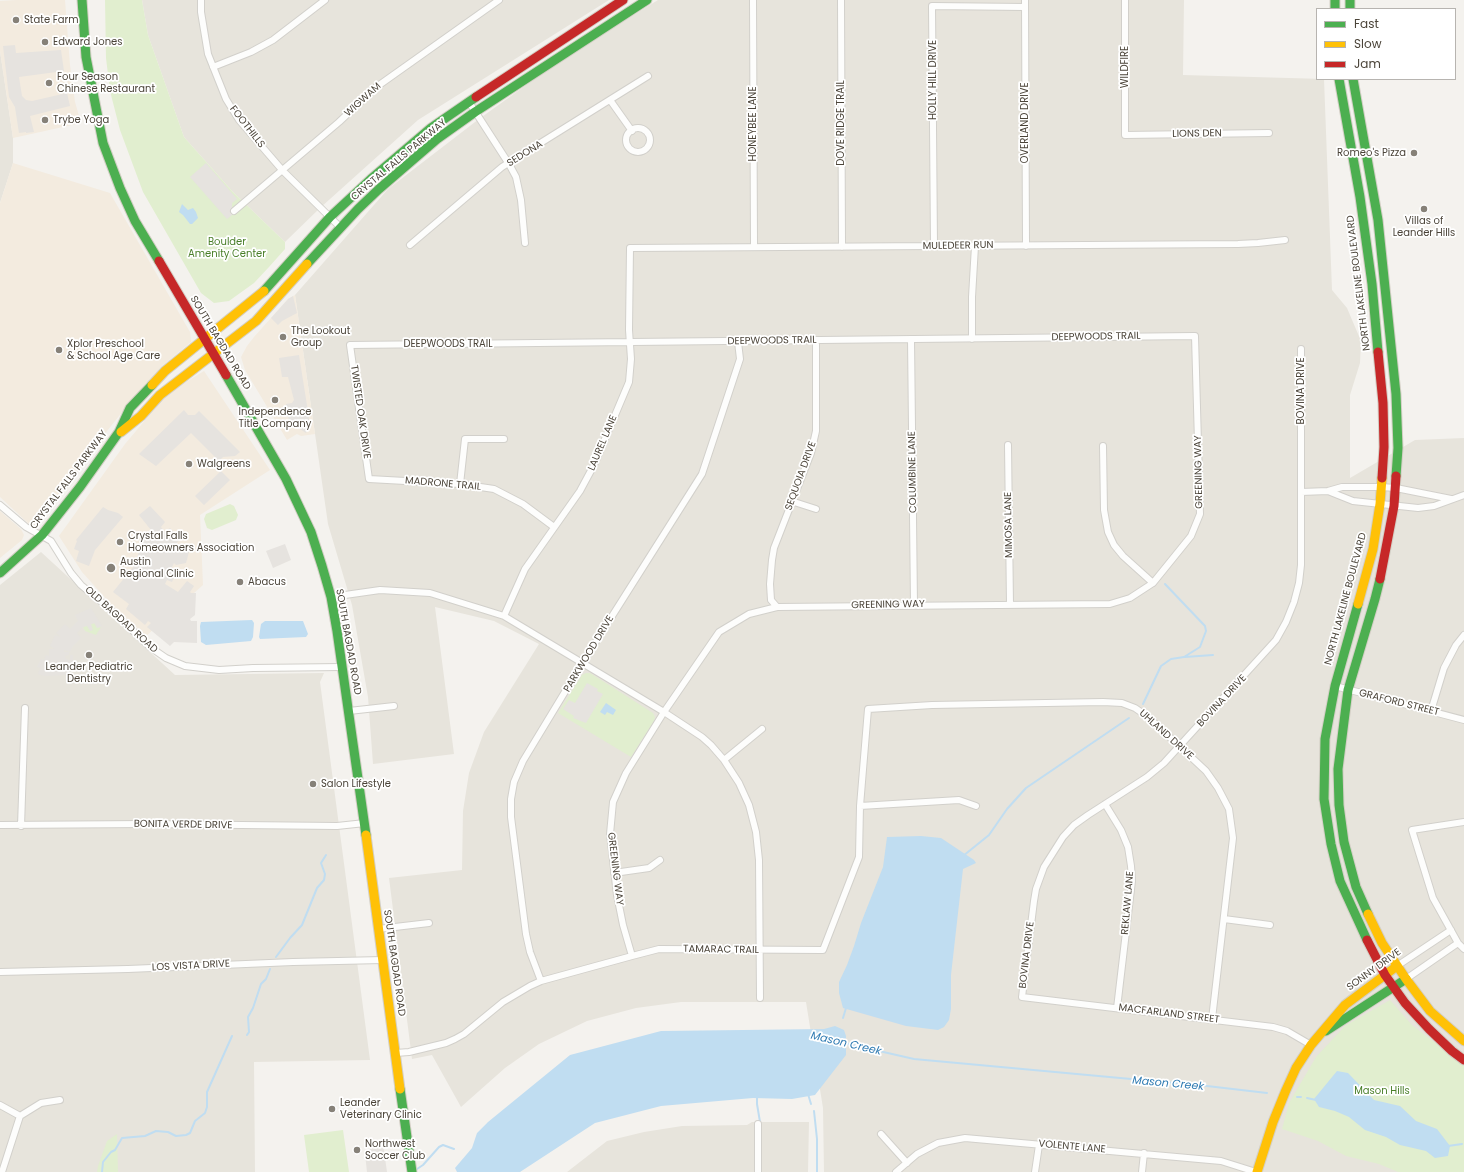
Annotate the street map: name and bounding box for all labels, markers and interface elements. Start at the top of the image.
legend [1316,8,1456,80]
place label: State Farm [24,14,79,26]
marker: State Farm [11,15,21,25]
text: Fast [1354,15,1379,32]
text: Slow [1354,35,1382,52]
place label: Edward Jones [53,36,123,48]
marker: Edward Jones [40,37,50,47]
street label: HOLLY HILL DRIVE [927,40,939,120]
street label: WILDFIRE [1119,46,1131,88]
text: Jam [1354,55,1381,72]
place label: Four Season Chinese Restaurant [57,71,155,94]
marker: Four Season Chinese Restaurant [44,78,54,88]
street label: WIGWAM [342,80,384,120]
street label: DOVE RIDGE TRAIL [835,80,847,166]
street label: OVERLAND DRIVE [1019,82,1031,164]
street label: HONEYBEE LANE [747,86,759,162]
street label: FOOTHILLS [227,104,267,150]
place label: Trybe Yoga [53,114,109,126]
marker: Trybe Yoga [40,115,50,125]
street label: CRYSTAL FALLS PARKWAY [349,117,449,203]
street label: LIONS DEN [1172,128,1222,140]
street label: SEDONA [505,138,545,170]
place label: Romeo's Pizza [1337,147,1406,159]
marker: Romeo's Pizza [1409,148,1419,158]
marker: Villas of Leander Hills [1419,204,1429,214]
street label: NORTH LAKELINE BOULEVARD [1345,214,1373,352]
place label: Villas of Leander Hills [1393,215,1455,238]
park label: Boulder Amenity Center [188,236,266,260]
street label: MULEDEER RUN [923,239,993,253]
street label: SOUTH BAGDAD ROAD [187,294,253,392]
place label: The Lookout Group [291,325,350,348]
street label: DEEPWOODS TRAIL [1051,330,1141,344]
marker: The Lookout Group [278,332,288,342]
street label: DEEPWOODS TRAIL [727,334,817,348]
place label: Xplor Preschool & School Age Care [67,338,160,362]
street label: DEEPWOODS TRAIL [403,338,493,350]
marker: Xplor Preschool & School Age Care [54,345,64,355]
street label: BOVINA DRIVE [1295,357,1307,425]
street label: TWISTED OAK DRIVE [347,364,373,460]
marker: Independence Title Company [270,395,280,405]
place label: Independence Title Company [239,406,311,430]
street label: LAUREL LANE [586,413,620,473]
street label: CRYSTAL FALLS PARKWAY [28,428,110,532]
street label: COLUMBINE LANE [906,431,920,513]
street label: GREENING WAY [1192,435,1206,509]
street label: SEQUOIA DRIVE [783,440,819,512]
place label: Walgreens [197,458,250,470]
marker: Walgreens [184,459,194,469]
street label: MADRONE TRAIL [405,475,481,493]
street label: MIMOSA LANE [1002,492,1016,558]
place label: Crystal Falls Homeowners Association [128,530,254,554]
street label: NORTH LAKELINE BOULEVARD [1323,531,1369,667]
marker: Crystal Falls Homeowners Association [115,537,125,547]
place label: Austin Regional Clinic [120,556,194,580]
marker: Austin Regional Clinic [105,562,117,574]
place label: Abacus [248,576,286,588]
marker: Abacus [235,577,245,587]
street label: OLD BAGDAD ROAD [82,584,160,656]
street label: SOUTH BAGDAD ROAD [333,588,363,696]
street label: GREENING WAY [851,598,925,612]
street label: PARKWOOD DRIVE [561,613,617,695]
marker: Leander Pediatric Dentistry [84,650,94,660]
place label: Leander Pediatric Dentistry [46,661,132,684]
street label: BOVINA DRIVE [1195,672,1249,730]
street label: GRAFORD STREET [1358,687,1440,719]
street label: UHLAND DRIVE [1136,707,1196,763]
place label: Salon Lifestyle [321,778,391,790]
marker: Salon Lifestyle [308,779,318,789]
street label: BONITA VERDE DRIVE [134,818,232,832]
street label: GREENING WAY [605,832,625,906]
street label: REKLAW LANE [1119,871,1137,935]
street label: SOUTH BAGDAD ROAD [381,909,407,1017]
street label: BOVINA DRIVE [1017,921,1037,989]
street label: TAMARAC TRAIL [683,943,759,957]
street label: SONNY DRIVE [1345,946,1403,994]
street label: LOS VISTA DRIVE [152,958,230,974]
street label: MACFARLAND STREET [1118,1002,1220,1026]
water label: Mason Creek [809,1029,883,1059]
water label: Mason Creek [1132,1074,1204,1094]
park label: Mason Hills [1354,1085,1410,1097]
place label: Leander Veterinary Clinic [340,1097,422,1120]
marker: Leander Veterinary Clinic [327,1104,337,1114]
place label: Northwest Soccer Club [365,1138,425,1162]
street label: VOLENTE LANE [1038,1138,1106,1156]
marker: Northwest Soccer Club [352,1145,362,1155]

